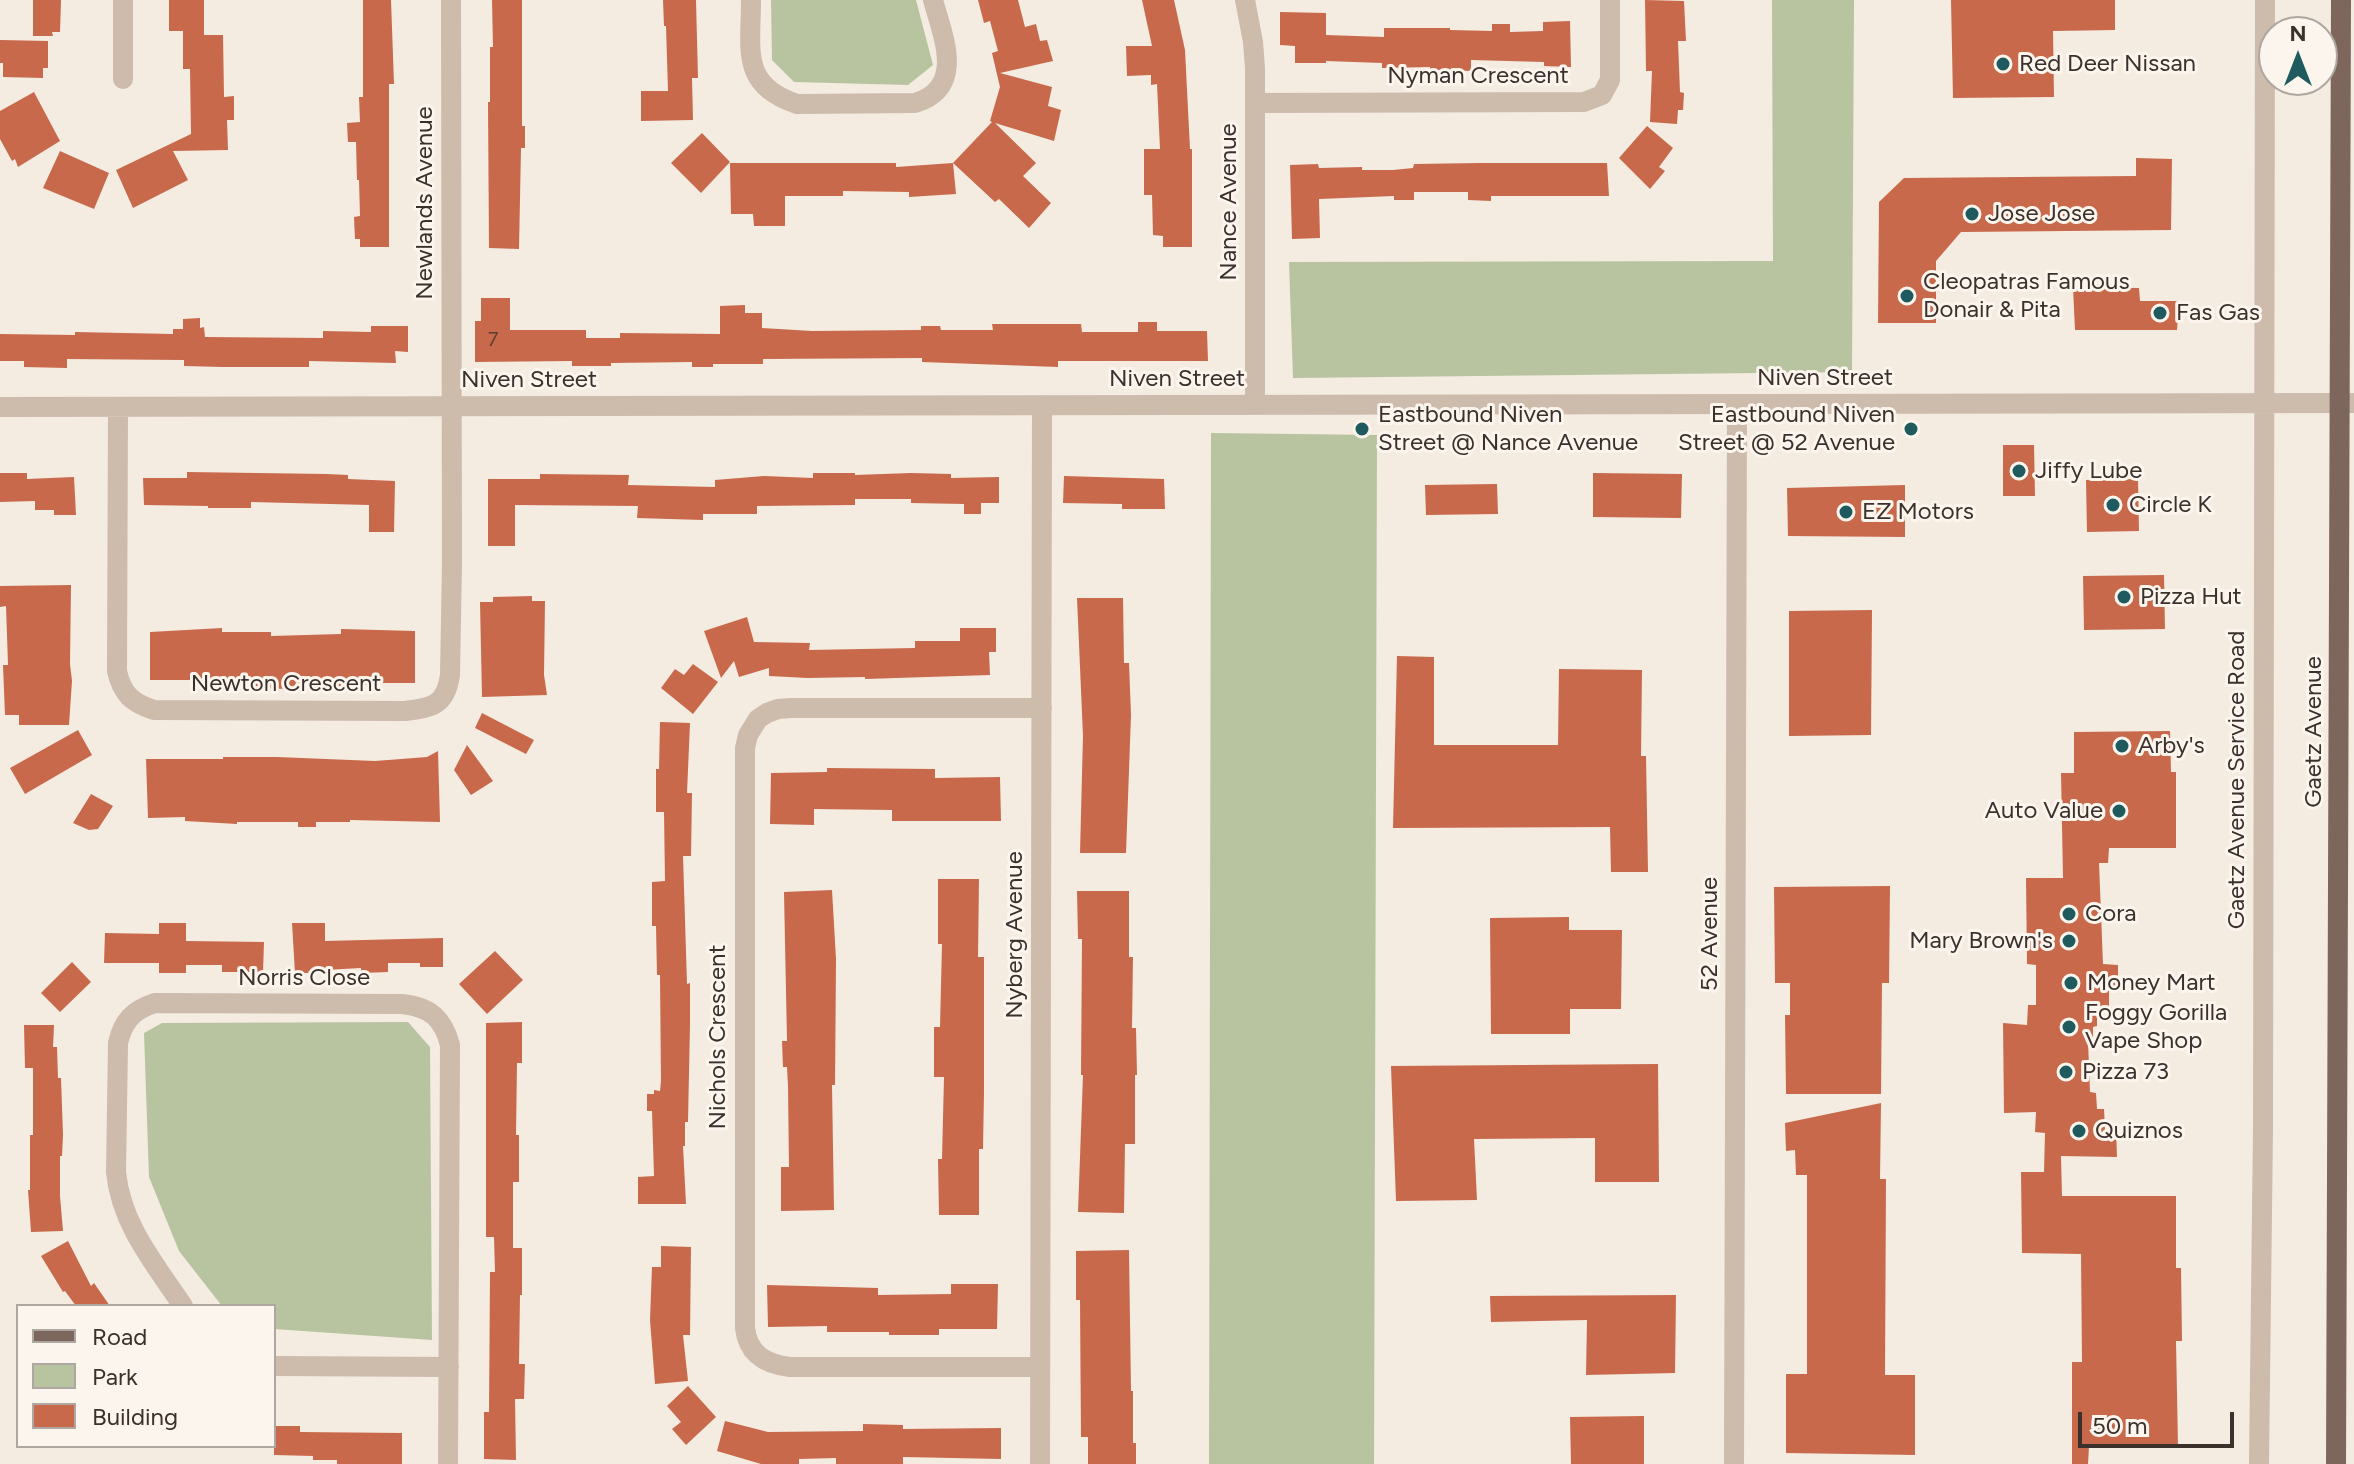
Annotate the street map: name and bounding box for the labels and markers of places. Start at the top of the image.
place label: Red Deer Nissan [2019,50,2196,78]
marker: Red Deer Nissan [1994,55,2012,73]
place label: Jose Jose [1988,200,2095,228]
marker: Jose Jose [1963,205,1981,223]
place label: Cleopatras Famous Donair & Pita [1923,268,2130,324]
marker: Cleopatras Famous Donair & Pita [1898,287,1916,305]
place label: Fas Gas [2176,299,2260,327]
marker: Fas Gas [2151,304,2169,322]
place label: Eastbound Niven Street @ Nance Avenue [1378,401,1638,457]
place label: Eastbound Niven Street @ 52 Avenue [1678,401,1895,457]
marker: Eastbound Niven Street @ Nance Avenue [1353,420,1371,438]
marker: Eastbound Niven Street @ 52 Avenue [1902,420,1920,438]
place label: Jiffy Lube [2035,457,2142,485]
marker: Jiffy Lube [2010,462,2028,480]
place label: Circle K [2129,491,2212,519]
marker: Circle K [2104,496,2122,514]
place label: EZ Motors [1862,498,1974,526]
marker: EZ Motors [1837,503,1855,521]
place label: Pizza Hut [2140,583,2242,611]
marker: Pizza Hut [2115,588,2133,606]
place label: Arby's [2138,732,2205,760]
marker: Arby's [2113,737,2131,755]
place label: Auto Value [1985,797,2103,825]
marker: Auto Value [2110,802,2128,820]
place label: Cora [2085,900,2137,928]
marker: Cora [2060,905,2078,923]
place label: Mary Brown's [1909,927,2053,955]
marker: Mary Brown's [2060,932,2078,950]
place label: Money Mart [2087,969,2216,997]
marker: Money Mart [2062,974,2080,992]
place label: Foggy Gorilla Vape Shop [2085,999,2227,1055]
marker: Foggy Gorilla Vape Shop [2060,1018,2078,1036]
place label: Pizza 73 [2082,1058,2169,1086]
marker: Pizza 73 [2057,1063,2075,1081]
place label: Quiznos [2095,1117,2183,1145]
marker: Quiznos [2070,1122,2088,1140]

